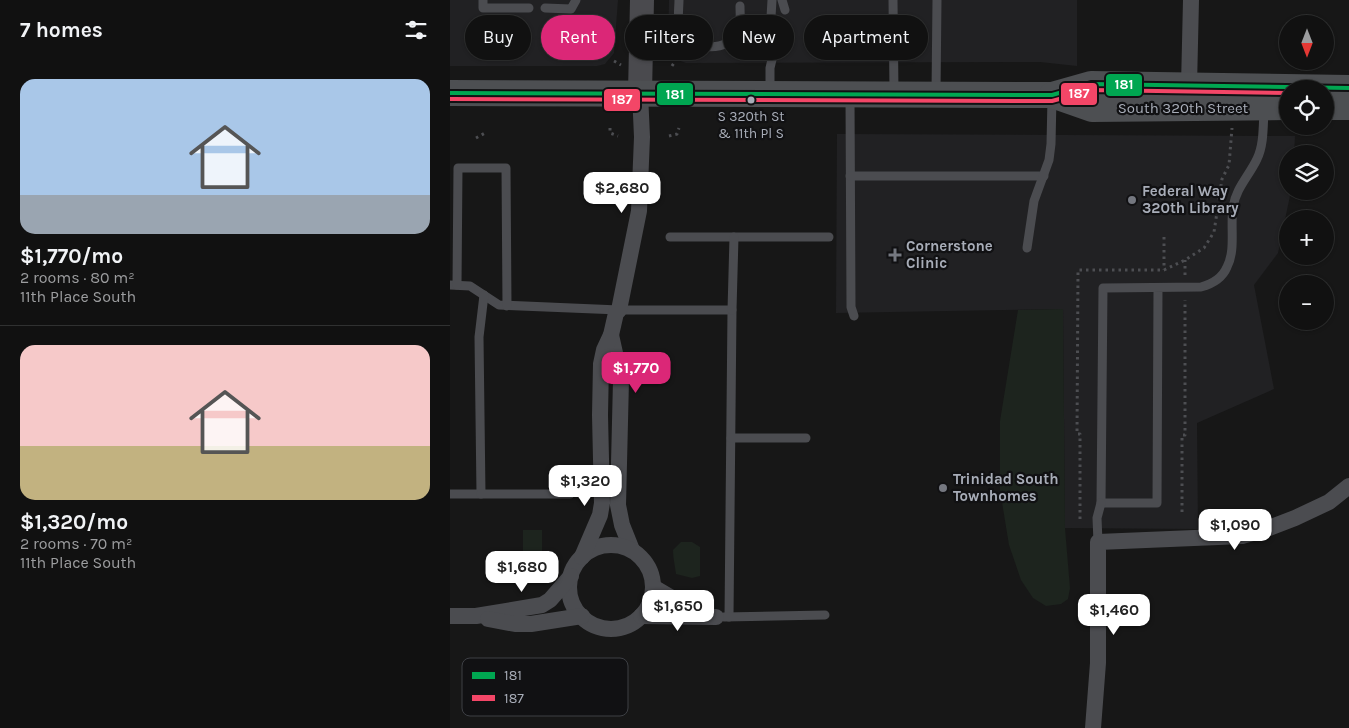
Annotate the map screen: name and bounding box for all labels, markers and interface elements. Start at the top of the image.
chip: Buy [465,15,531,60]
chip: Rent [541,15,615,60]
chip: Filters [625,15,713,60]
chip: New [723,15,794,60]
chip: Apartment [804,15,928,60]
north arrow [1279,15,1334,70]
map controls [1279,15,1334,330]
icon: filters [402,16,430,44]
text: 7 homes [20,18,103,42]
line badge: 181 [1105,73,1143,97]
text: 181 [1114,76,1134,93]
button: locate [1279,80,1334,135]
line badge: 181 [656,82,694,106]
line badge: 187 [1060,82,1098,106]
text: 187 [1068,85,1090,102]
text: 181 [665,86,685,103]
line badge: 187 [603,88,641,112]
text: 187 [611,91,633,108]
marker: S 320th St & 11th Pl S [746,95,756,105]
street label: South 320th Street [1118,99,1249,117]
place label: S 320th St & 11th Pl S [717,108,785,142]
icon: home [180,112,270,202]
button: layers [1279,145,1334,200]
pin: $2,680 [581,172,663,214]
text: $2,680 [595,178,649,197]
place label: Federal Way 320th Library [1142,182,1239,217]
marker: Federal Way 320th Library [1126,194,1138,206]
button: + [1279,210,1334,265]
place label: Cornerstone Clinic [906,237,993,272]
text: $1,770/mo [20,244,123,268]
marker: Cornerstone Clinic [888,248,902,262]
text: 2 rooms · 80 m² [20,268,135,287]
button: − [1279,275,1334,330]
text: 11th Place South [20,287,136,306]
pin: $1,770 [595,352,677,394]
text: $1,770 [613,358,659,377]
icon: home [180,377,270,467]
pin: $1,320 [544,464,626,507]
place label: Trinidad South Townhomes [953,470,1058,505]
text: $1,320 [560,471,610,490]
marker: Trinidad South Townhomes [937,482,949,494]
pin: $1,090 [1194,508,1276,551]
text: $1,320/mo [20,510,128,534]
text: $1,090 [1210,515,1260,534]
text: 2 rooms · 70 m² [20,534,132,553]
pin: $1,680 [481,550,563,593]
text: 11th Place South [20,553,136,572]
text: $1,680 [497,557,547,576]
pin: $1,650 [637,590,719,632]
pin: $1,460 [1073,594,1155,636]
text: $1,650 [653,596,703,615]
text: $1,460 [1089,600,1139,619]
legend [462,658,628,716]
text: 181 [504,667,522,684]
text: 187 [504,690,524,707]

